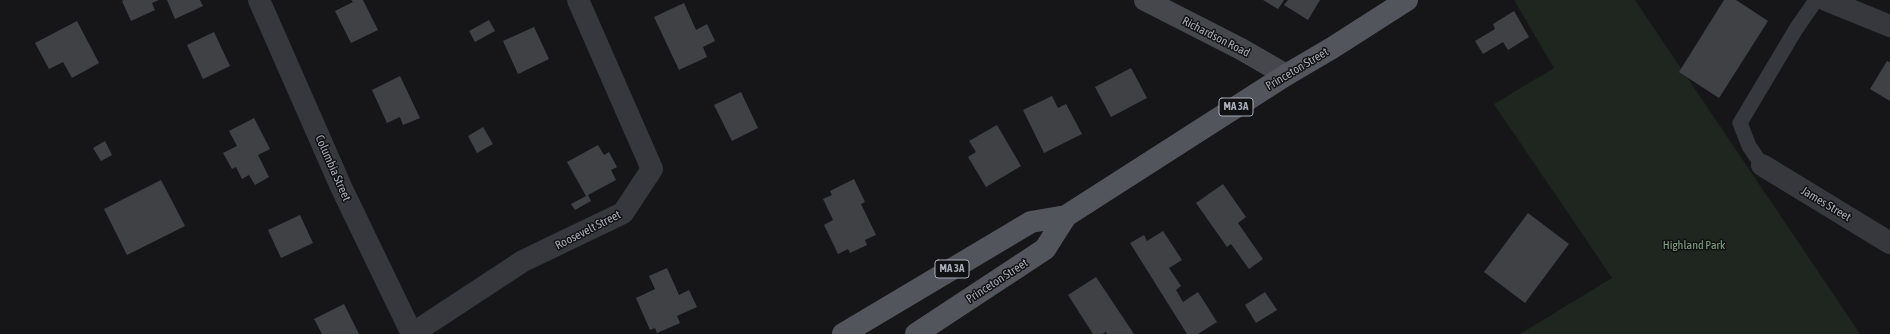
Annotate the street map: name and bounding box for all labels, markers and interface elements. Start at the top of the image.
street label: Richardson Road [1180,14,1252,60]
street label: Princeton Street [1263,45,1331,93]
road number: MA 3A [1219,98,1253,116]
street label: Columbia Street [312,133,354,203]
street label: James Street [1798,183,1854,225]
street label: Roosevelt Street [553,207,623,253]
park label: Highland Park [1663,238,1725,252]
street label: Princeton Street [963,256,1031,306]
road number: MA 3A [935,260,969,278]

